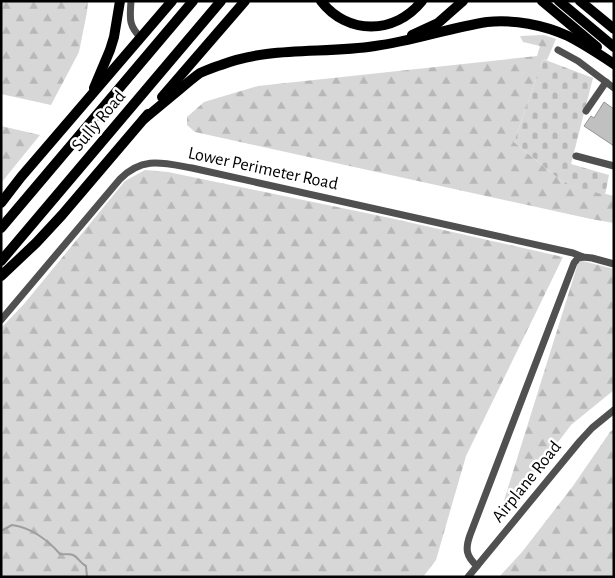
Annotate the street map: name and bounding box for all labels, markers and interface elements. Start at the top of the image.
street label: Sully Road [69,87,129,155]
street label: Lower Perimeter Road [186,144,340,194]
street label: Airplane Road [489,438,565,526]

